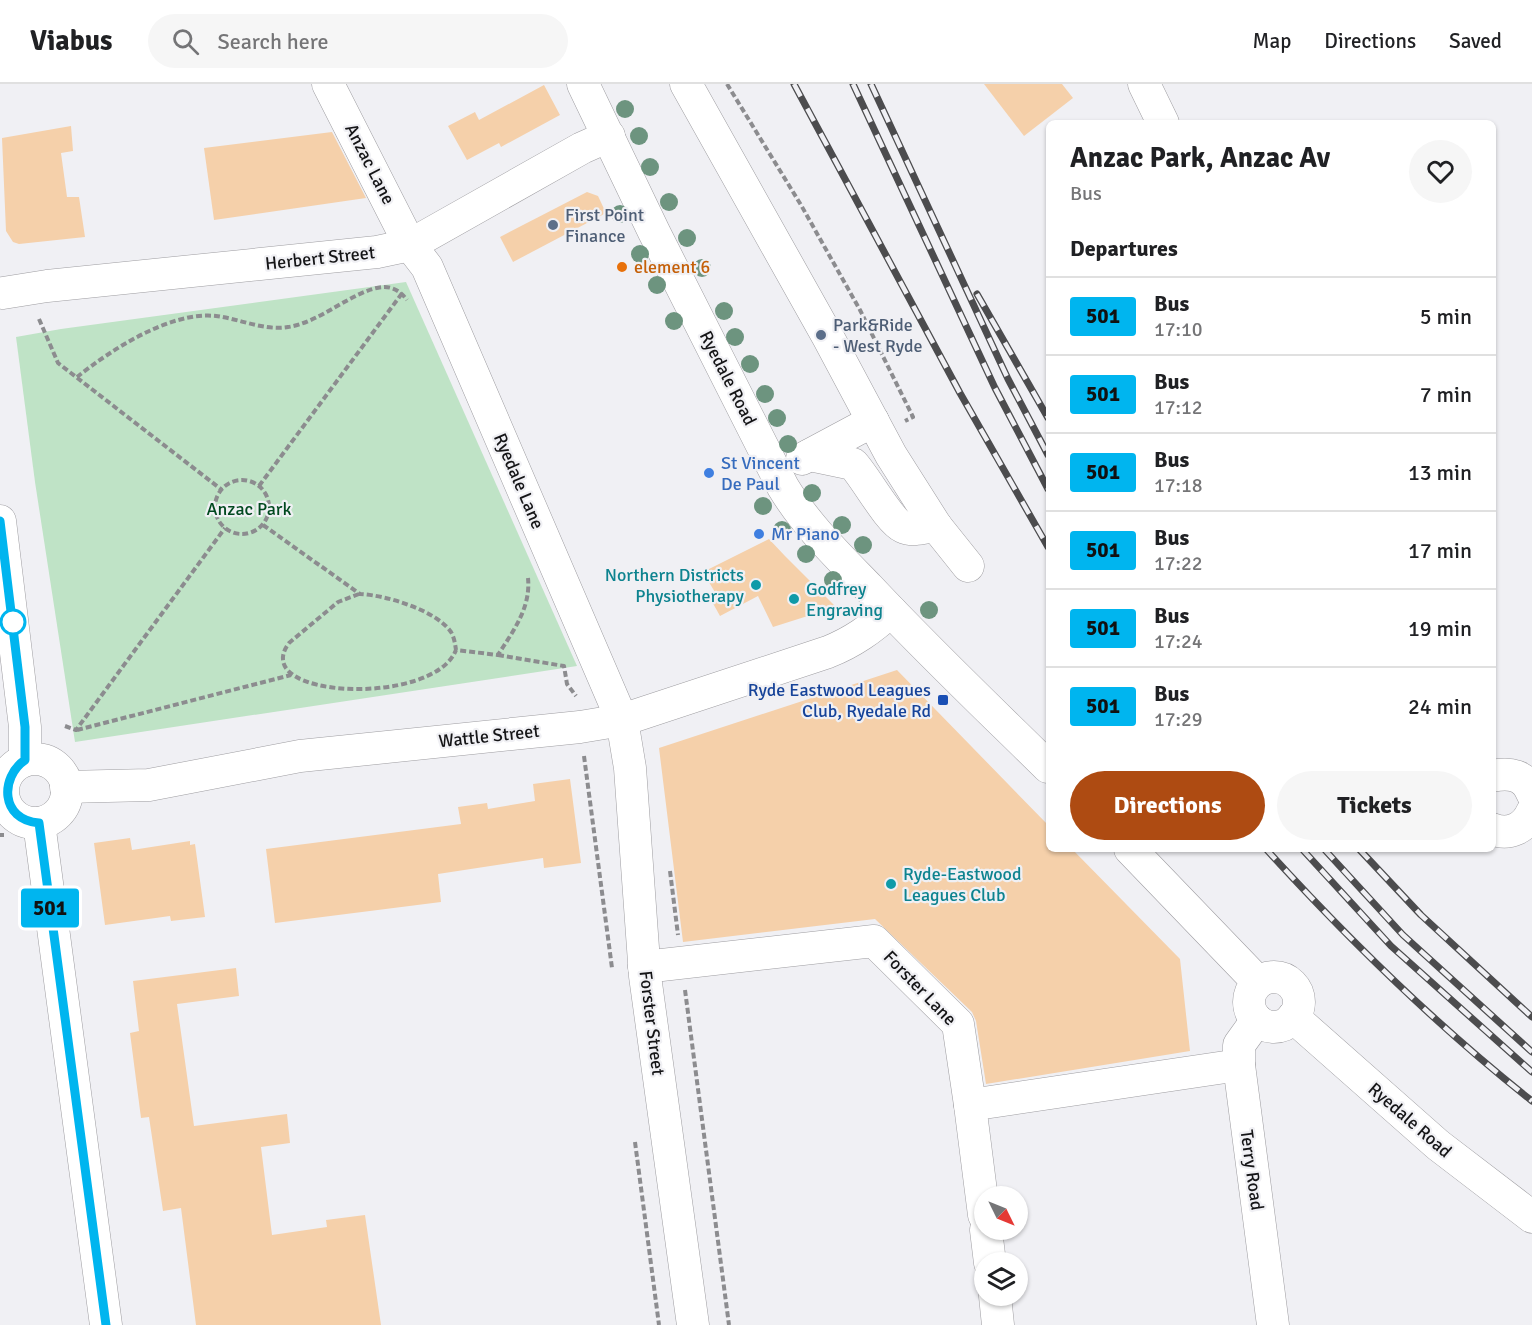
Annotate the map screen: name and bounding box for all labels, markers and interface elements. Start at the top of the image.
search box [148,14,568,68]
text: Viabus [30,24,112,58]
icon: search [169,25,202,58]
text: Search here [217,28,328,55]
text: Map [1253,28,1291,54]
text: Directions [1324,28,1416,54]
text: Saved [1449,28,1502,54]
street label: Anzac Lane [340,120,400,208]
button: heart [1409,140,1472,203]
text: Anzac Park, Anzac Av [1070,141,1330,175]
text: Bus [1070,181,1102,206]
place label: First Point Finance [565,204,644,247]
marker: First Point Finance [546,218,560,232]
text: Departures [1070,235,1178,262]
street label: Herbert Street [264,241,376,275]
place label: element 6 [634,256,710,278]
marker: element 6 [615,260,629,274]
text: Bus [1154,290,1189,317]
text: 501 [1086,303,1120,329]
text: 5 min [1420,303,1472,330]
place label: Park&Ride - West Ryde [833,314,923,357]
text: 17:10 [1154,317,1203,342]
street label: Ryedale Road [695,327,761,429]
marker: Park&Ride - West Ryde [814,328,828,342]
text: Bus [1154,368,1189,395]
text: 501 [1086,381,1120,407]
text: 7 min [1420,381,1472,408]
text: 17:12 [1154,395,1203,420]
street label: Ryedale Lane [489,430,549,532]
text: Bus [1154,446,1189,473]
place label: St Vincent De Paul [721,452,800,495]
text: 501 [1086,459,1120,485]
text: 13 min [1408,459,1472,486]
marker: St Vincent De Paul [702,466,716,480]
text: 17:18 [1154,473,1203,498]
park label: Anzac Park [207,498,291,520]
place label: Mr Piano [771,523,840,545]
text: Bus [1154,524,1189,551]
marker: Mr Piano [752,527,766,541]
text: 501 [1086,537,1120,563]
text: 17 min [1408,537,1472,564]
text: 17:22 [1154,551,1203,576]
place label: Northern Districts Physiotherapy [605,564,745,607]
marker: Northern Districts Physiotherapy [749,578,763,592]
place label: Godfrey Engraving [806,578,883,621]
marker: Godfrey Engraving [787,592,801,606]
text: Bus [1154,602,1189,629]
unlabelled marker [0,609,26,635]
text: 501 [1086,615,1120,641]
text: 19 min [1408,615,1472,642]
text: 17:24 [1154,629,1203,654]
place label: Ryde Eastwood Leagues Club, Ryedale Rd [748,679,931,722]
text: Bus [1154,680,1189,707]
marker: Ryde Eastwood Leagues Club, Ryedale Rd [936,693,950,707]
text: 501 [1086,693,1120,719]
text: 24 min [1408,693,1472,720]
text: 17:29 [1154,707,1203,732]
street label: Wattle Street [438,720,540,752]
button: Directions [1070,771,1265,840]
button: Tickets [1277,771,1472,840]
place label: Ryde-Eastwood Leagues Club [903,863,1021,906]
marker: Ryde-Eastwood Leagues Club [884,877,898,891]
line badge: 501 [16,888,84,928]
text: 501 [33,895,67,921]
street label: Forster Lane [879,946,961,1030]
street label: Forster Street [635,969,669,1077]
street label: Ryedale Road [1364,1078,1456,1162]
street label: Terry Road [1235,1128,1269,1212]
north arrow [974,1186,1028,1240]
map controls [974,1186,1028,1306]
button: layers [974,1252,1028,1306]

